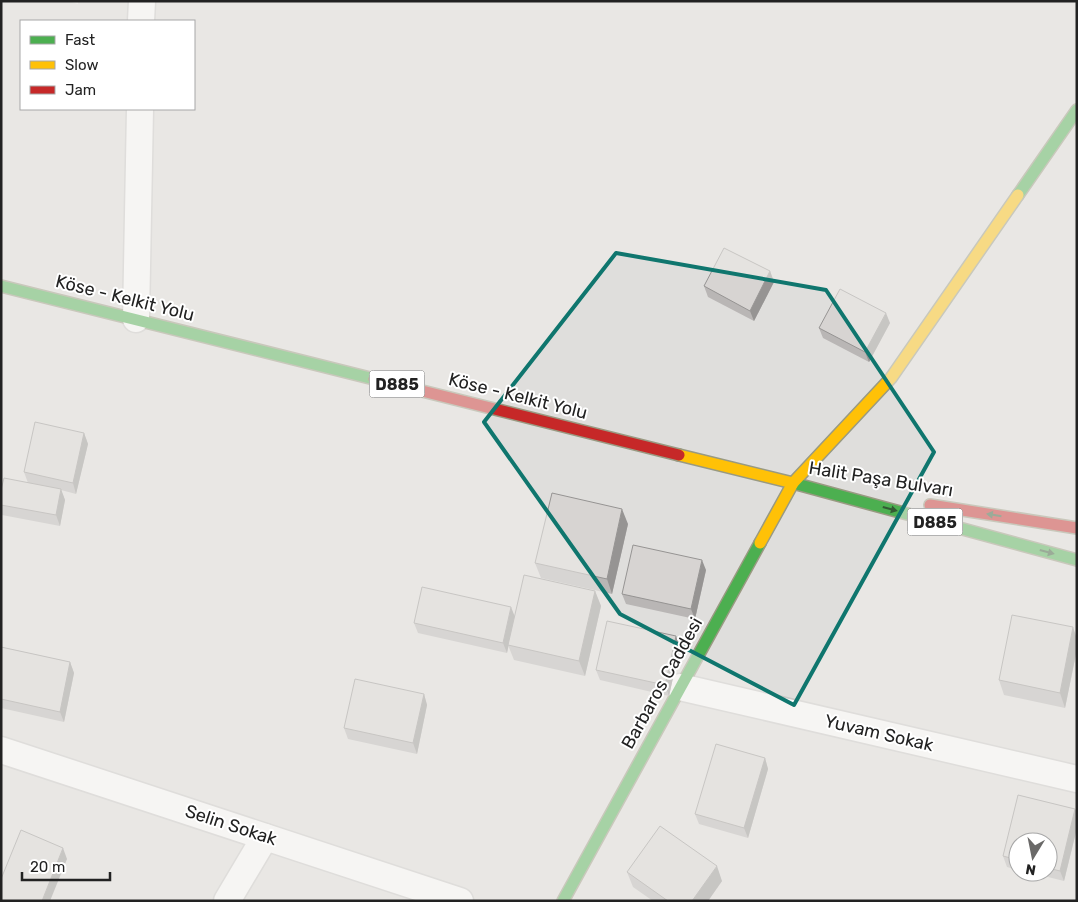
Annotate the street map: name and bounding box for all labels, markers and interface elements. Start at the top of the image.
legend [20,20,195,110]
text: Fast [65,31,95,49]
text: Slow [65,56,98,74]
text: Jam [65,81,96,99]
street label: Köse - Kelkit Yolu [53,270,197,326]
street label: Köse - Kelkit Yolu [446,368,590,424]
road number: D885 [370,370,424,398]
street label: Halit Paşa Bulvarı [807,457,955,501]
one-way arrow [883,506,898,514]
road number: D885 [908,508,962,536]
one-way arrow [986,510,1002,518]
one-way arrow [1040,549,1055,557]
street label: Barbaros Caddesi [617,613,707,753]
street label: Yuvam Sokak [822,710,936,756]
street label: Selin Sokak [182,800,280,850]
north arrow [1008,832,1058,882]
scale bar [22,850,110,882]
text: 20 m [30,858,65,876]
text: N [1024,860,1037,879]

